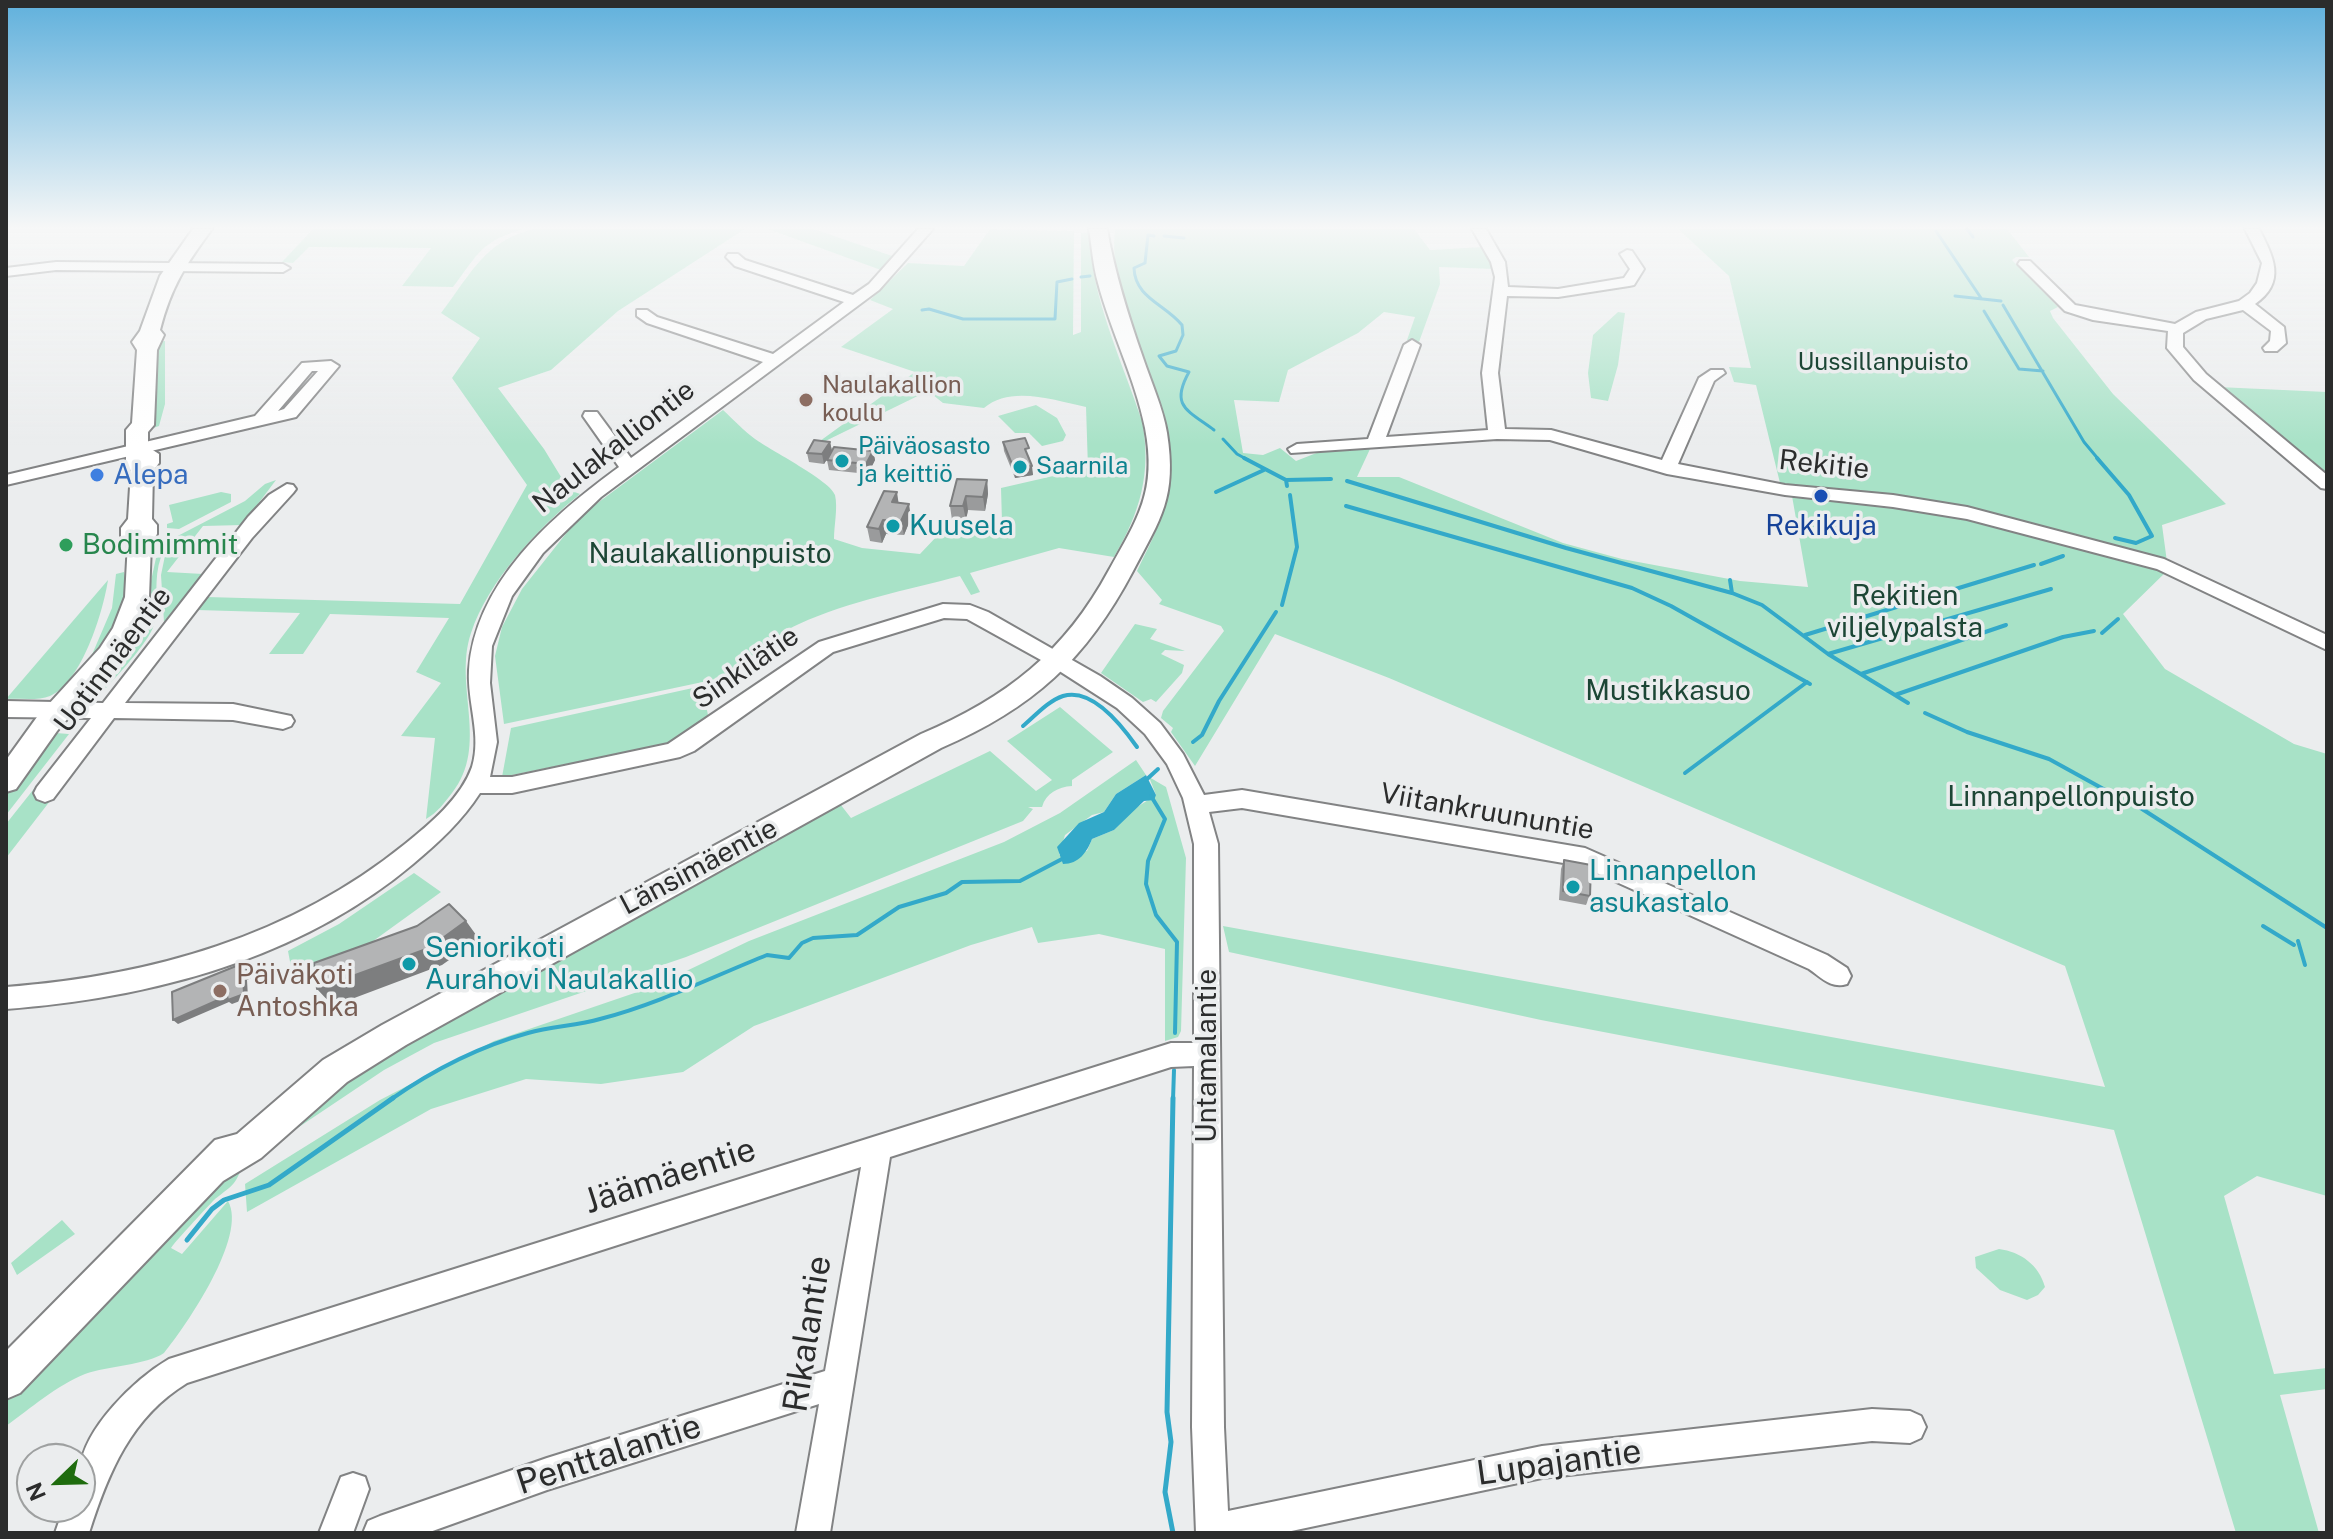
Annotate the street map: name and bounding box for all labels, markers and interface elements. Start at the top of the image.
park label: Uussillanpuisto [1797,349,1969,377]
place label: Naulakallion koulu [822,372,962,428]
street label: Naulakalliontie [526,373,702,521]
marker: Naulakallion koulu [797,391,815,409]
place label: Päiväosasto ja keittiö [858,433,991,489]
street label: Rekitie [1777,444,1871,486]
marker: Päiväosasto ja keittiö [833,452,851,470]
place label: Saarnila [1036,453,1128,481]
place label: Alepa [113,458,188,492]
marker: Saarnila [1011,458,1029,476]
marker: Alepa [88,466,106,484]
marker: Rekikuja [1812,487,1830,505]
place label: Kuusela [909,509,1014,543]
place label: Rekikuja [1765,509,1877,543]
marker: Kuusela [884,517,902,535]
place label: Bodimimmit [82,528,238,562]
marker: Bodimimmit [57,536,75,554]
park label: Naulakallionpuisto [588,537,832,571]
park label: Rekitien viljelypalsta [1827,579,1983,645]
street label: Uotinmäentie [47,581,179,739]
street label: Sinkilätie [686,619,806,717]
park label: Mustikkasuo [1585,674,1751,708]
street label: Viitankruununtie [1377,777,1597,847]
park label: Linnanpellonpuisto [1947,780,2195,814]
street label: Länsimäentie [615,811,783,923]
place label: Linnanpellon asukastalo [1589,854,1757,920]
marker: Linnanpellon asukastalo [1564,878,1582,896]
place label: Seniorikoti Aurahovi Naulakallio [425,931,693,997]
marker: Seniorikoti Aurahovi Naulakallio [400,955,418,973]
place label: Päiväkoti Antoshka [236,958,359,1024]
street label: Untamalantie [1190,969,1224,1143]
marker: Päiväkoti Antoshka [211,982,229,1000]
street label: Jäämäentie [579,1129,761,1223]
street label: Rikalantie [776,1253,840,1415]
street label: Penttalantie [512,1406,706,1504]
street label: Lupajantie [1474,1431,1644,1495]
north arrow [16,1443,96,1523]
text: N [20,1479,51,1505]

